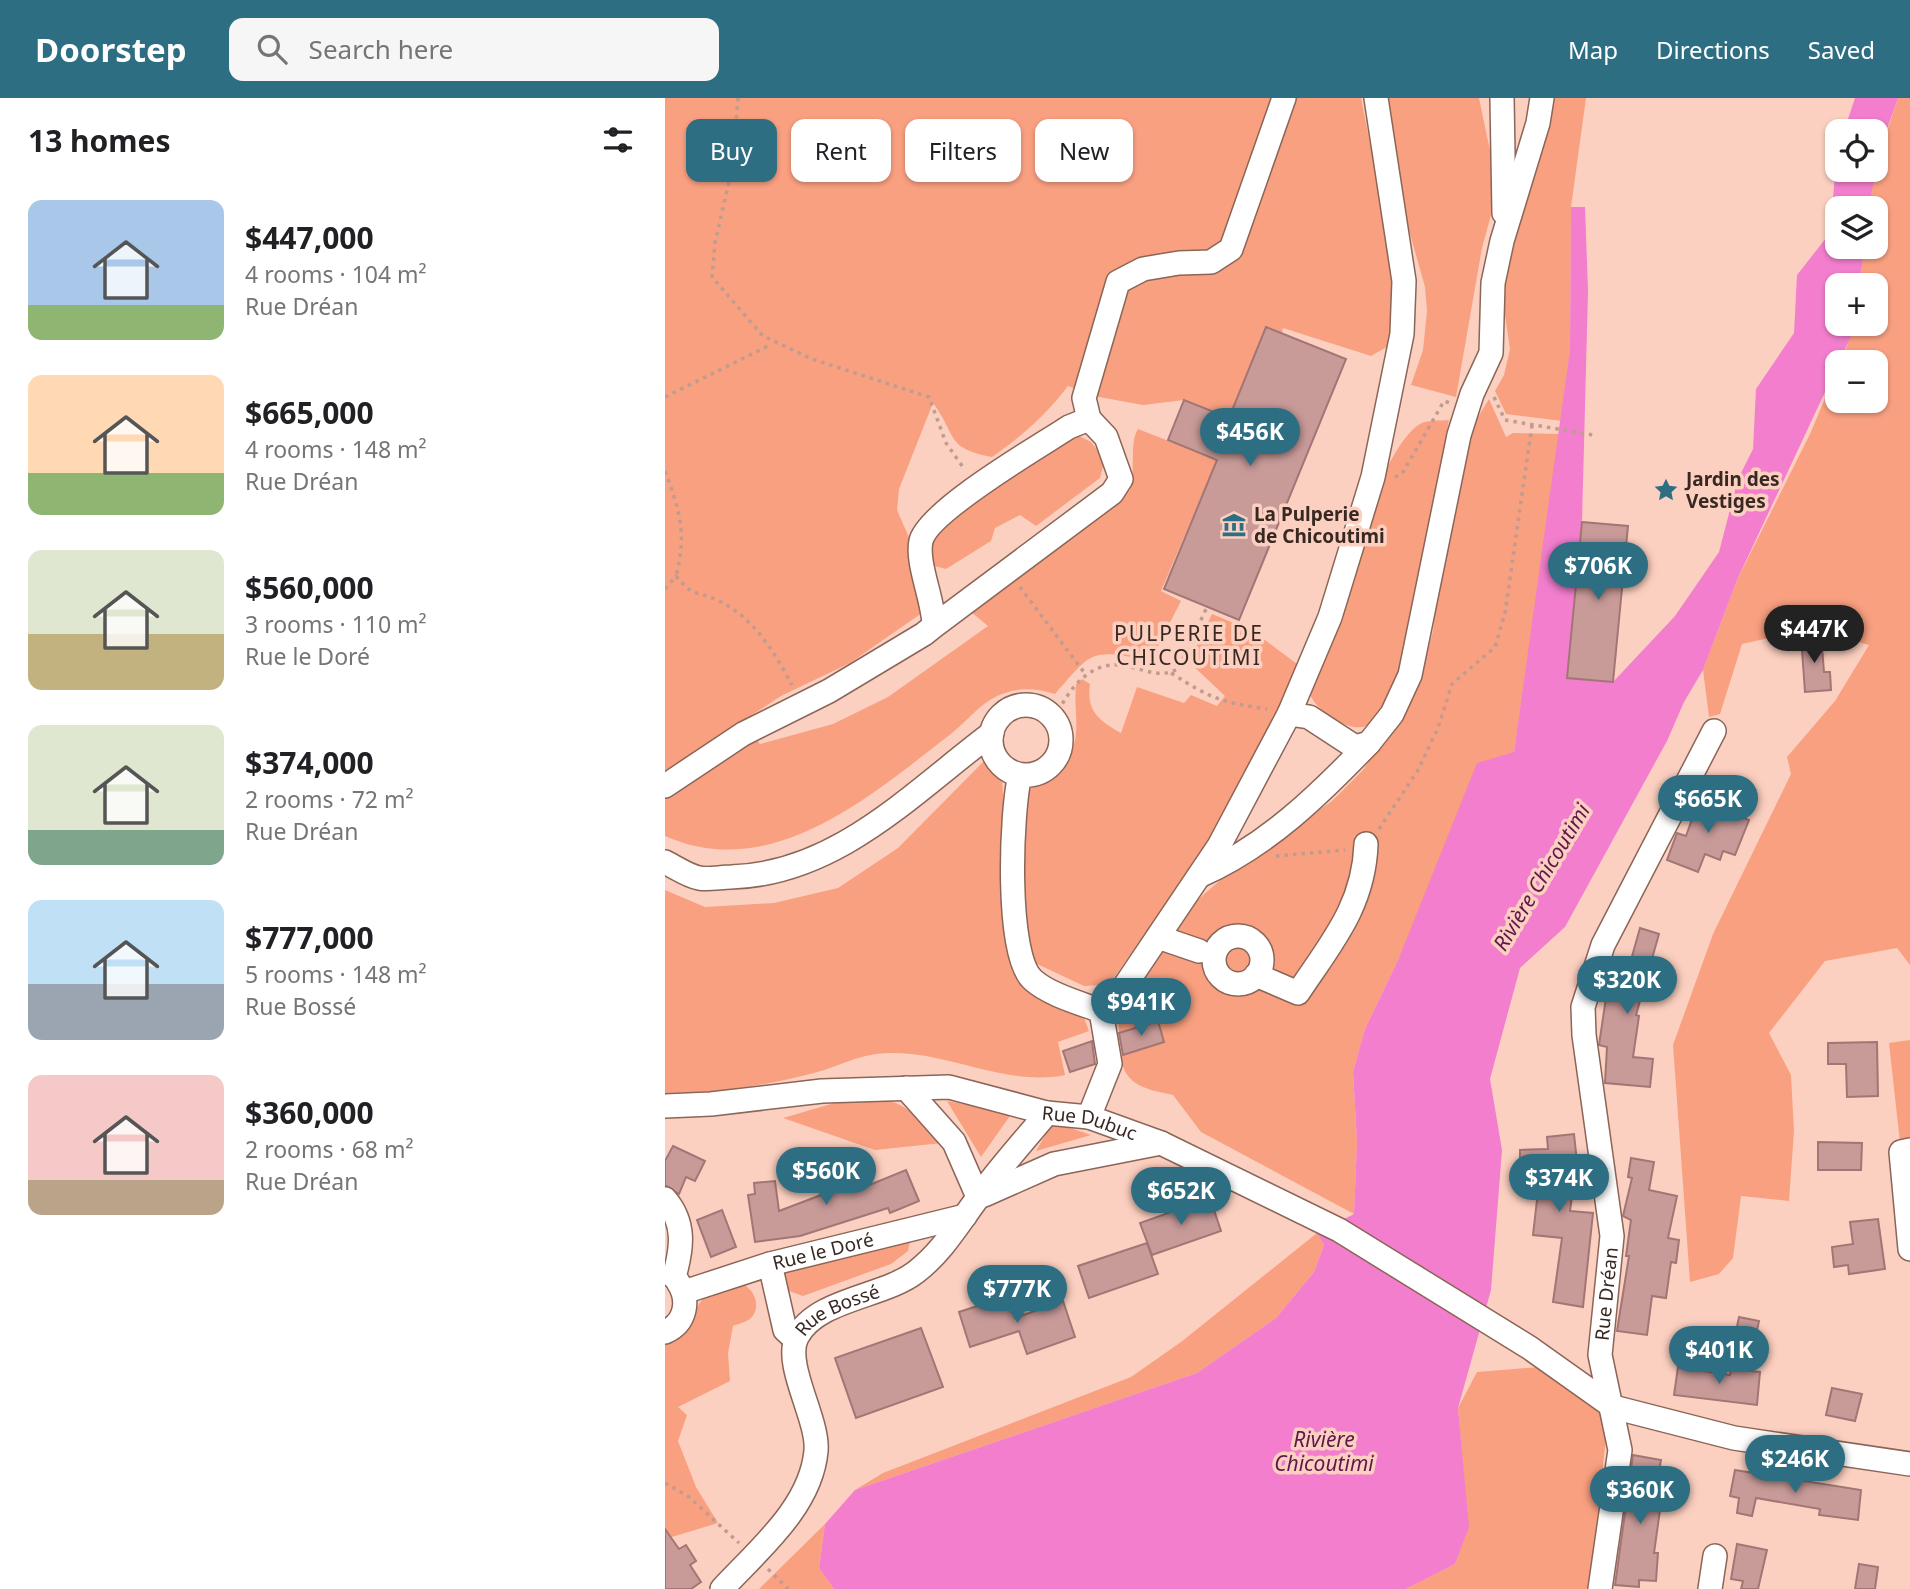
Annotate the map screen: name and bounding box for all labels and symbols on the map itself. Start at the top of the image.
pin: $456K [1201,408,1299,468]
place label: Jardin des Vestiges [1684,466,1780,514]
place icon: Jardin des Vestiges [1652,476,1680,504]
place label: La Pulperie de Chicoutimi [1254,501,1385,549]
museum icon: La Pulperie de Chicoutimi [1220,511,1248,539]
pin: $706K [1549,542,1647,602]
pin: $447K [1765,606,1863,665]
district label: PULPERIE DE CHICOUTIMI [1114,619,1264,671]
pin: $665K [1659,776,1757,835]
water label: Rivière Chicoutimi [1486,798,1596,956]
pin: $320K [1578,956,1676,1016]
pin: $941K [1092,978,1190,1038]
street label: Rue Dubuc [1041,1100,1141,1146]
pin: $560K [777,1148,875,1207]
pin: $374K [1510,1154,1608,1214]
pin: $652K [1132,1168,1230,1227]
street label: Rue le Doré [770,1226,876,1276]
street label: Rue Dréan [1589,1246,1624,1342]
pin: $777K [968,1266,1066,1325]
street label: Rue Bossé [789,1278,883,1341]
pin: $401K [1670,1326,1768,1386]
water label: Rivière Chicoutimi [1274,1425,1374,1477]
pin: $246K [1746,1436,1844,1495]
pin: $360K [1591,1466,1689,1526]

